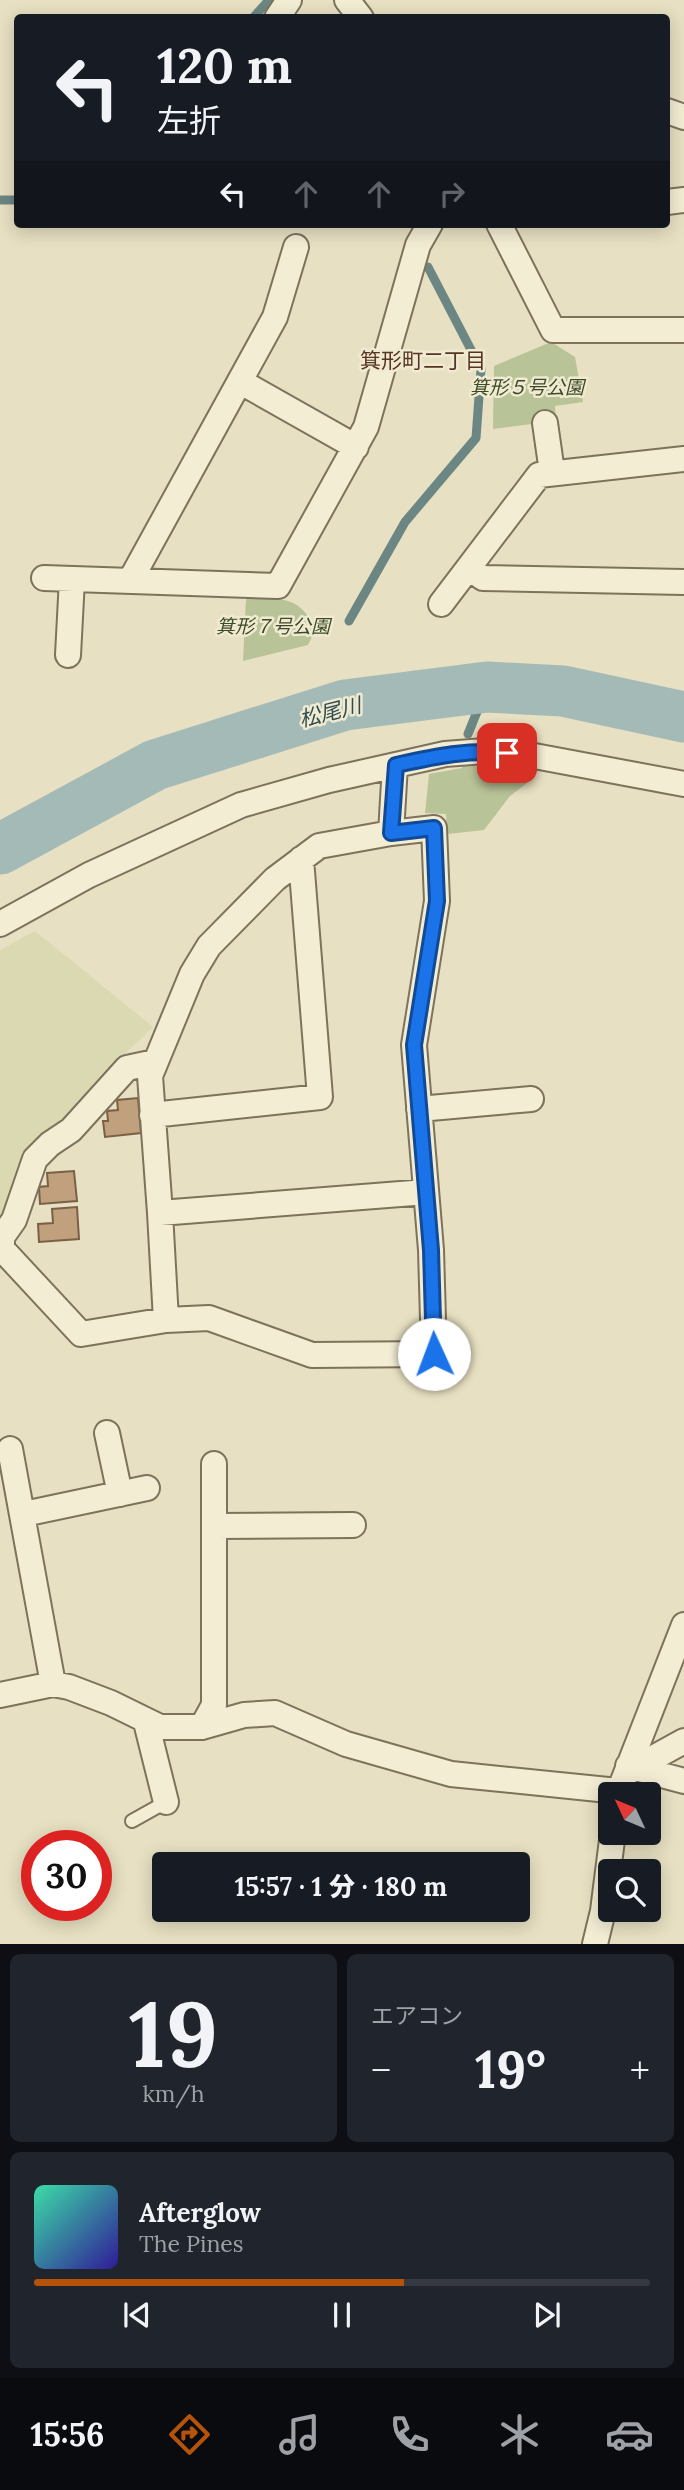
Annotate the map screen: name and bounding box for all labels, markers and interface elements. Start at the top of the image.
text: 120 m [157,34,292,96]
icon: left [42,42,133,133]
text: 左折 [157,100,221,141]
icon: left [214,175,252,213]
icon: ahead [287,175,325,213]
icon: ahead [360,175,398,213]
icon: right [433,175,471,213]
district label: 箕形町二丁目 [360,347,486,374]
park label: 箕形５号公園 [470,375,587,399]
park label: 箕形７号公園 [216,614,333,638]
water label: 松尾川 [296,691,366,733]
pin [477,723,537,783]
icon: arrive [488,734,526,772]
position arrow [397,1317,471,1391]
north arrow [598,1782,662,1844]
map controls [598,1782,661,1922]
speed limit sign: 30 [21,1830,112,1921]
button: search [598,1859,661,1922]
text: 15:57 · 1 分 · 180 m [235,1870,447,1903]
text: 19 [129,1975,218,2092]
text: エアコン [371,2001,463,2030]
text: 19° [475,2036,546,2102]
text: − [371,2046,391,2094]
text: + [630,2046,650,2094]
text: km/h [142,2079,205,2108]
text: Afterglow [139,2196,261,2229]
text: The Pines [139,2229,244,2258]
icon: previous [118,2296,156,2334]
icon: pause [323,2296,361,2334]
icon: next [528,2296,566,2334]
icon: directions [165,2410,214,2459]
icon: music [275,2410,324,2459]
icon: phone [385,2410,434,2459]
icon: climate [495,2410,544,2459]
icon: car [605,2410,654,2459]
text: 15:56 [30,2414,104,2455]

